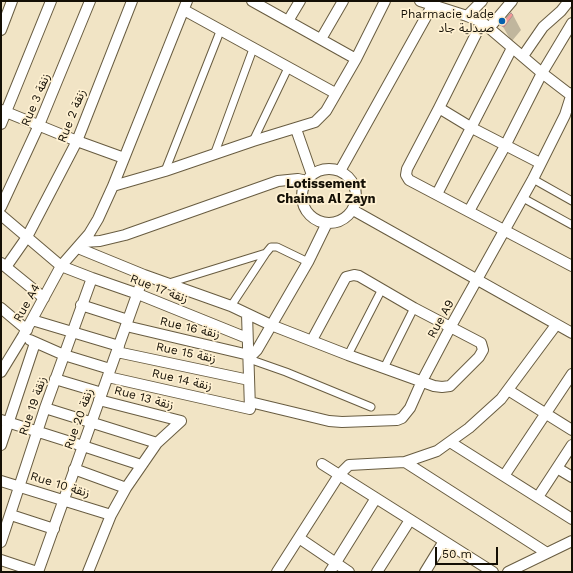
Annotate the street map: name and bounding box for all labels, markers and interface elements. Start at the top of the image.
place label: Pharmacie Jade صيدلية جاد [401,7,494,35]
marker: Pharmacie Jade صيدلية جاد [497,16,507,26]
street label: Rue 3 زنقة [18,71,54,129]
street label: Rue 2 زنقة [55,87,89,145]
district label: Lotissement Chaima Al Zayn [276,176,376,207]
street label: Rue 17 زنقة [128,271,190,307]
street label: Rue A4 [11,281,43,325]
street label: Rue A9 [425,297,457,341]
street label: Rue 16 زنقة [158,314,222,342]
street label: Rue 15 زنقة [155,340,217,366]
street label: Rue 14 زنقة [150,366,214,394]
street label: Rue 19 زنقة [16,375,50,437]
street label: Rue 13 زنقة [113,383,175,413]
street label: Rue 20 زنقة [61,387,97,451]
street label: Rue 10 زنقة [28,469,92,501]
scale bar [437,539,500,565]
text: 50 m [442,547,472,561]

